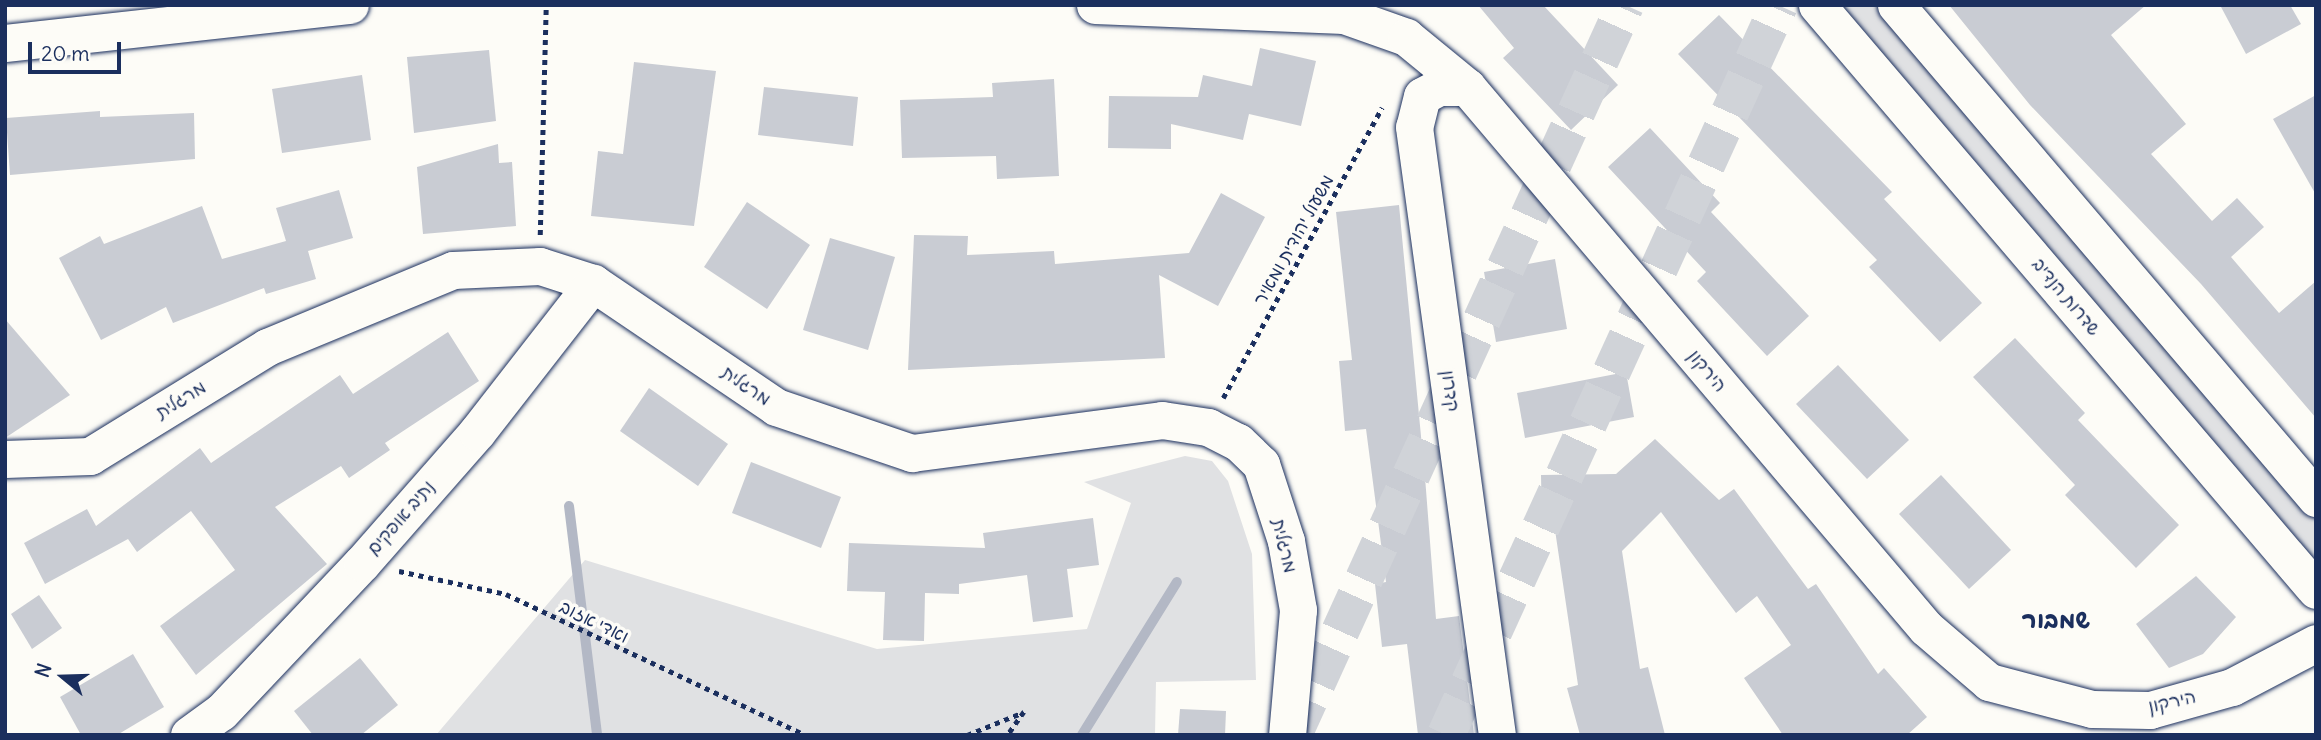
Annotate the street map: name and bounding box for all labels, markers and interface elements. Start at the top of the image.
scale bar [32,28,124,72]
text: 20 m [41,40,90,67]
street label: משעול יהודית ומאיר [1249,171,1339,309]
street label: שדרות הנדיב [2027,254,2105,340]
street label: הירקון [1683,345,1731,397]
street label: מרגלית [717,362,775,410]
street label: קדרון [1436,369,1464,413]
street label: מרגלית [152,376,210,424]
street label: נתיב אופקים [363,476,439,560]
street label: מרגלית [1267,517,1301,575]
street label: ואדי אזוב [556,596,632,648]
district label: שמבור [2022,606,2090,634]
north arrow [28,642,98,712]
text: N [30,660,57,680]
street label: הירקון [2146,686,2198,718]

